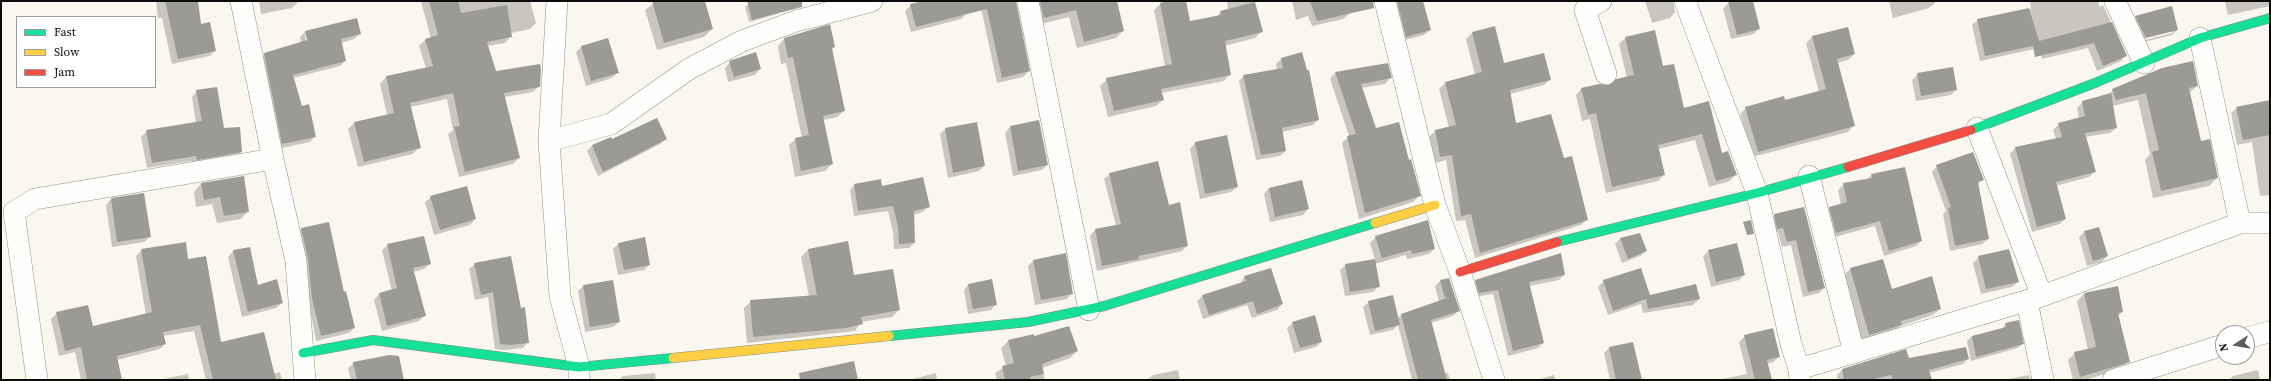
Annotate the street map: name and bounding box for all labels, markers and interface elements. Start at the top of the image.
legend [16,16,156,88]
text: Fast [54,24,76,40]
text: Slow [54,44,79,60]
text: Jam [54,64,75,80]
north arrow [2215,325,2255,365]
text: N [2216,342,2232,353]

